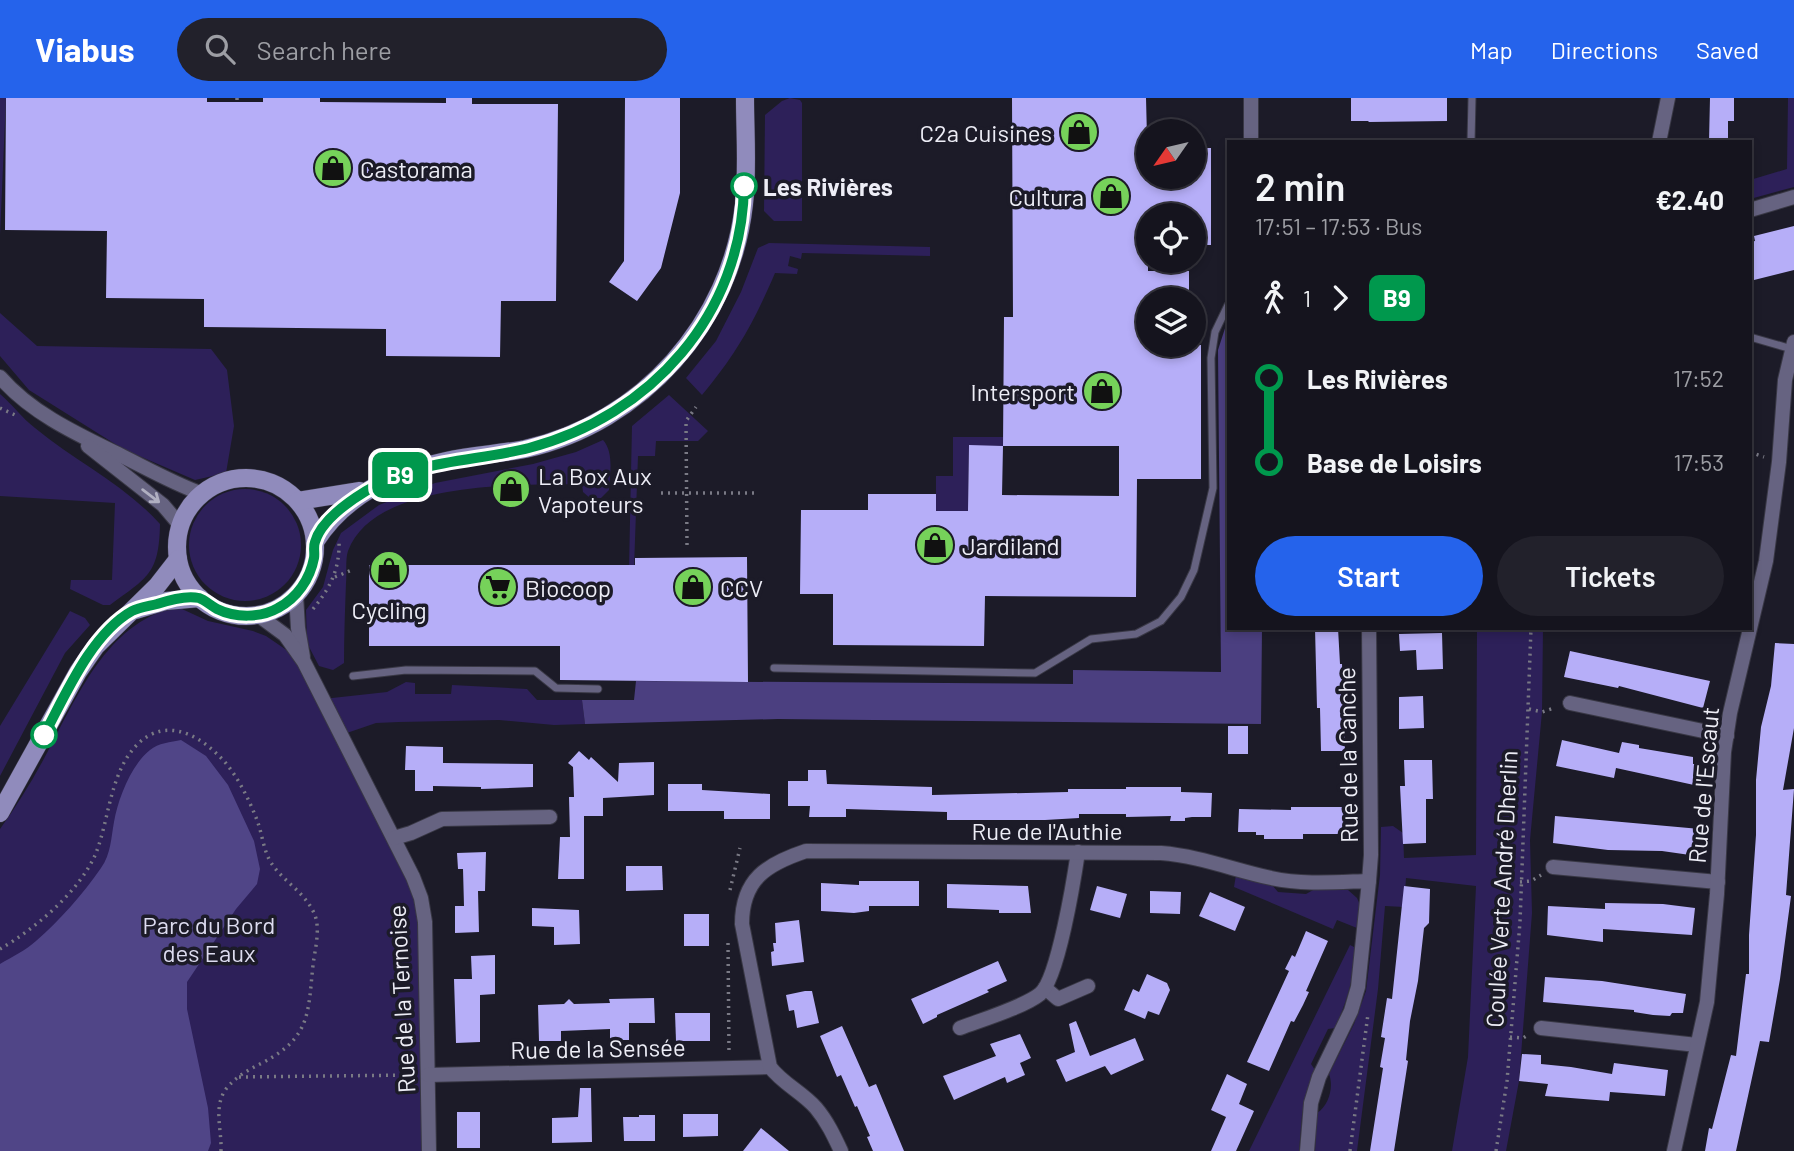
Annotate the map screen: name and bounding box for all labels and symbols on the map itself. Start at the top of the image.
shop icon: C2a Cuisines [1058,111,1100,153]
place label: C2a Cuisines [919,118,1052,147]
north arrow [1136,119,1206,189]
shop icon: Castorama [312,147,354,189]
place label: Castorama [360,154,473,183]
place label: Les Rivières [763,172,893,201]
marker: Les Rivières [731,173,757,199]
shop icon: Cultura [1090,175,1132,217]
place label: Cultura [1008,182,1084,211]
shop icon: Intersport [1081,370,1123,412]
place label: Intersport [971,377,1075,406]
line badge: B9 [368,452,432,498]
place label: La Box Aux Vapoteurs [538,461,652,518]
shop icon: La Box Aux Vapoteurs [490,468,532,510]
one-way arrow [141,488,159,503]
shop icon: Jardiland [914,524,956,566]
place label: Jardiland [962,531,1060,560]
shop icon: Cycling [368,549,410,591]
supermarket icon: Biocoop [477,566,519,608]
shop icon: CCV [672,566,714,608]
place label: Biocoop [525,573,611,602]
place label: CCV [720,573,763,602]
place label: Cycling [351,595,427,624]
street label: Rue de la Canche [1331,667,1363,843]
street label: Rue de l'Escaut [1682,706,1724,864]
unlabelled marker [31,722,57,748]
street label: Coulée Verte André Dherlin [1479,750,1523,1028]
street label: Rue de l'Authie [971,816,1123,845]
street label: Rue de la Ternoise [382,904,420,1094]
park label: Parc du Bord des Eaux [143,910,275,967]
street label: Rue de la Sensée [510,1032,686,1064]

